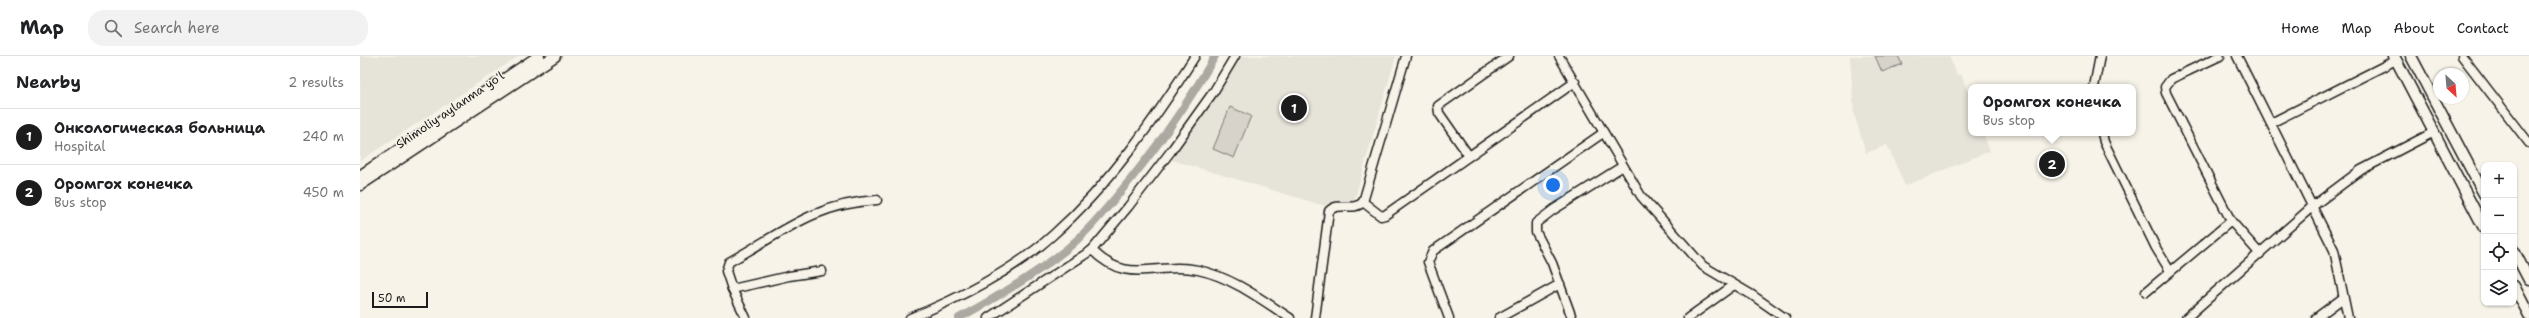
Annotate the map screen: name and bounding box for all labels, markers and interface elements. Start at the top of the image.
search box [88,10,368,46]
text: Map [20,15,64,40]
icon: search [102,17,124,39]
text: Search here [134,18,220,38]
text: Home [2281,19,2320,37]
text: Map [2342,19,2372,37]
text: About [2394,19,2435,37]
text: Contact [2457,19,2509,37]
street label: Shimoliy aylanma yoʻl [393,68,508,152]
north arrow [2433,68,2469,104]
text: Nearby [16,71,81,93]
text: 2 results [288,74,344,91]
popup [1968,84,2136,136]
text: Оромгох конечка [1983,92,2121,112]
pin: 1 [1281,93,1307,123]
text: Bus stop [1983,112,2035,129]
text: Онкологическая больница [54,118,265,138]
text: 1 [26,128,32,145]
text: 240 m [302,128,344,145]
text: Hospital [54,138,105,155]
pin: 2 [2039,149,2065,179]
map controls [2481,162,2517,306]
button: + [2481,162,2517,198]
text: Оромгох конечка [54,174,193,194]
your location [1543,175,1563,195]
text: 2 [24,184,34,201]
text: 450 m [303,184,344,201]
text: Bus stop [54,194,106,211]
button: − [2481,198,2517,234]
button: locate [2481,234,2517,270]
button: layers [2481,270,2517,306]
scale bar [372,290,428,309]
text: 50 m [378,291,406,306]

